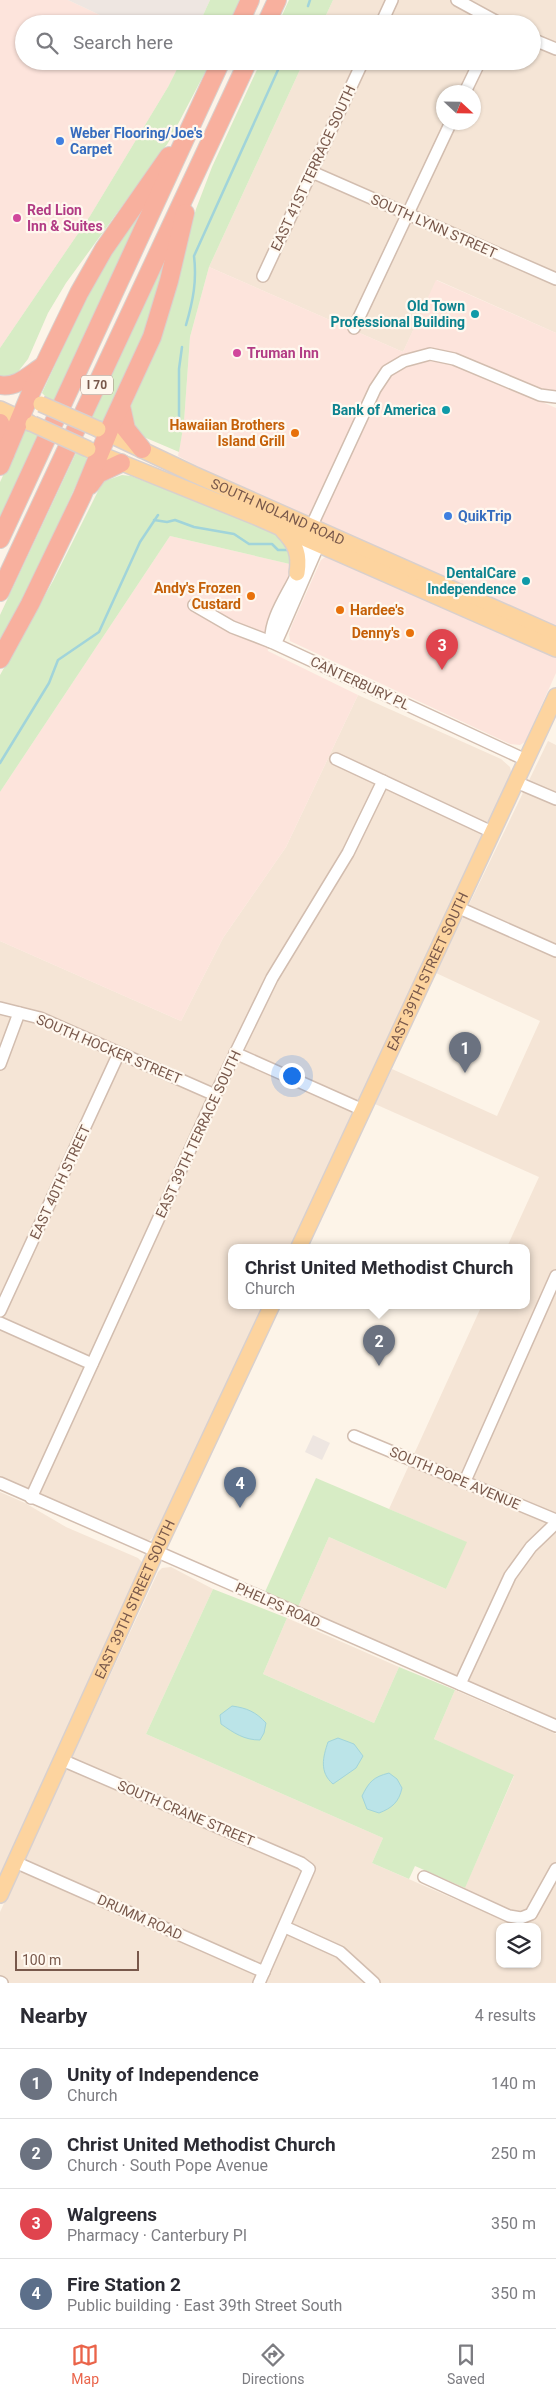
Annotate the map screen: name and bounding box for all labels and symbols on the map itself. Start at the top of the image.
street label: EAST 41ST TERRACE SOUTH [268,83,358,253]
north arrow [436,85,481,130]
place label: Weber Flooring/Joe's Carpet [70,125,203,157]
marker: Weber Flooring/Joe's Carpet [54,135,66,147]
street label: SOUTH LYNN STREET [368,191,500,261]
place label: Red Lion Inn & Suites [27,202,103,234]
marker: Red Lion Inn & Suites [11,212,23,224]
place label: Old Town Professional Building [331,298,465,330]
marker: Old Town Professional Building [469,308,481,320]
place label: Truman Inn [247,345,319,361]
marker: Truman Inn [231,347,243,359]
road number: I 70 [81,376,113,394]
place label: Bank of America [332,402,436,418]
marker: Bank of America [440,404,452,416]
place label: Hawaiian Brothers Island Grill [169,417,285,449]
marker: Hawaiian Brothers Island Grill [289,427,301,439]
street label: SOUTH NOLAND ROAD [209,475,347,548]
place label: QuikTrip [458,508,512,524]
marker: QuikTrip [442,510,454,522]
place label: DentalCare Independence [427,565,516,597]
marker: DentalCare Independence [520,575,532,587]
place label: Andy's Frozen Custard [154,580,241,612]
marker: Andy's Frozen Custard [245,590,257,602]
place label: Hardee's [350,602,404,618]
marker: Hardee's [334,604,346,616]
place label: Denny's [352,625,400,641]
marker: Denny's [404,627,416,639]
pin: 3 [426,629,458,670]
street label: CANTERBURY PL [308,653,412,713]
street label: EAST 39TH STREET SOUTH [384,890,471,1053]
street label: SOUTH HOCKER STREET [34,1011,185,1087]
pin: 1 [449,1032,481,1073]
street label: EAST 39TH TERRACE SOUTH [152,1048,244,1220]
your location [279,1063,305,1089]
street label: EAST 40TH STREET [27,1122,94,1242]
pin: 2 [363,1325,395,1366]
street label: SOUTH POPE AVENUE [387,1443,523,1513]
pin: 4 [224,1467,256,1508]
street label: EAST 39TH STREET SOUTH [91,1517,178,1681]
street label: PHELPS ROAD [233,1579,323,1631]
street label: SOUTH CRANE STREET [115,1777,257,1849]
street label: DRUMM ROAD [95,1891,185,1943]
scale bar [15,1948,139,1971]

